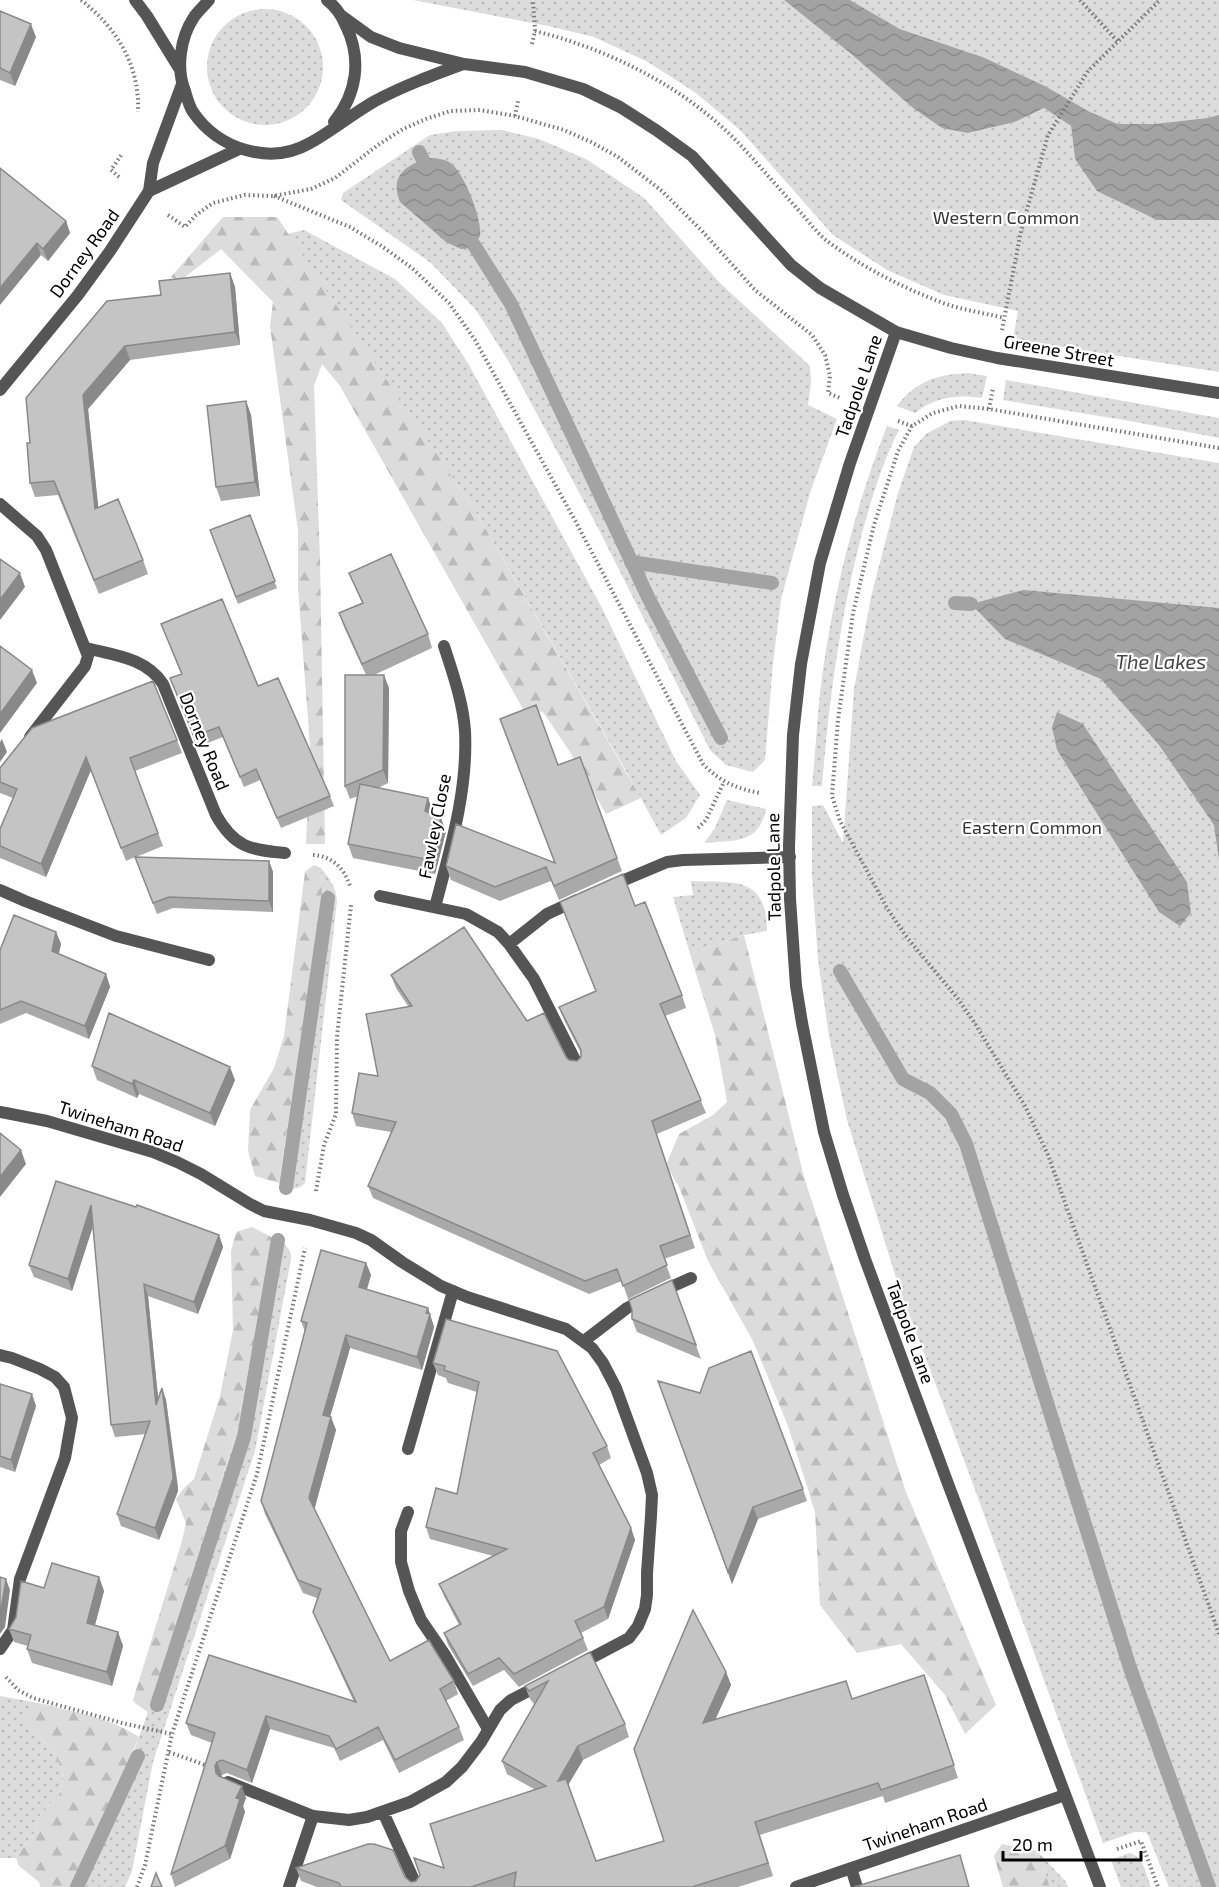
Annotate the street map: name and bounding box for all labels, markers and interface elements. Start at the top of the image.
street label: Dorney Road [45,204,123,302]
park label: Western Common [933,206,1079,228]
street label: Greene Street [1002,329,1116,371]
street label: Tadpole Lane [830,331,886,441]
water label: The Lakes [1116,649,1206,673]
street label: Dorney Road [175,689,235,793]
street label: Fawley Close [413,772,455,880]
street label: Tadpole Lane [761,813,785,921]
park label: Eastern Common [962,816,1102,838]
street label: Twineham Road [56,1095,186,1157]
street label: Tadpole Lane [882,1278,940,1386]
street label: Twineham Road [860,1792,990,1856]
scale bar [1003,1824,1141,1862]
text: 20 m [1012,1833,1053,1855]

